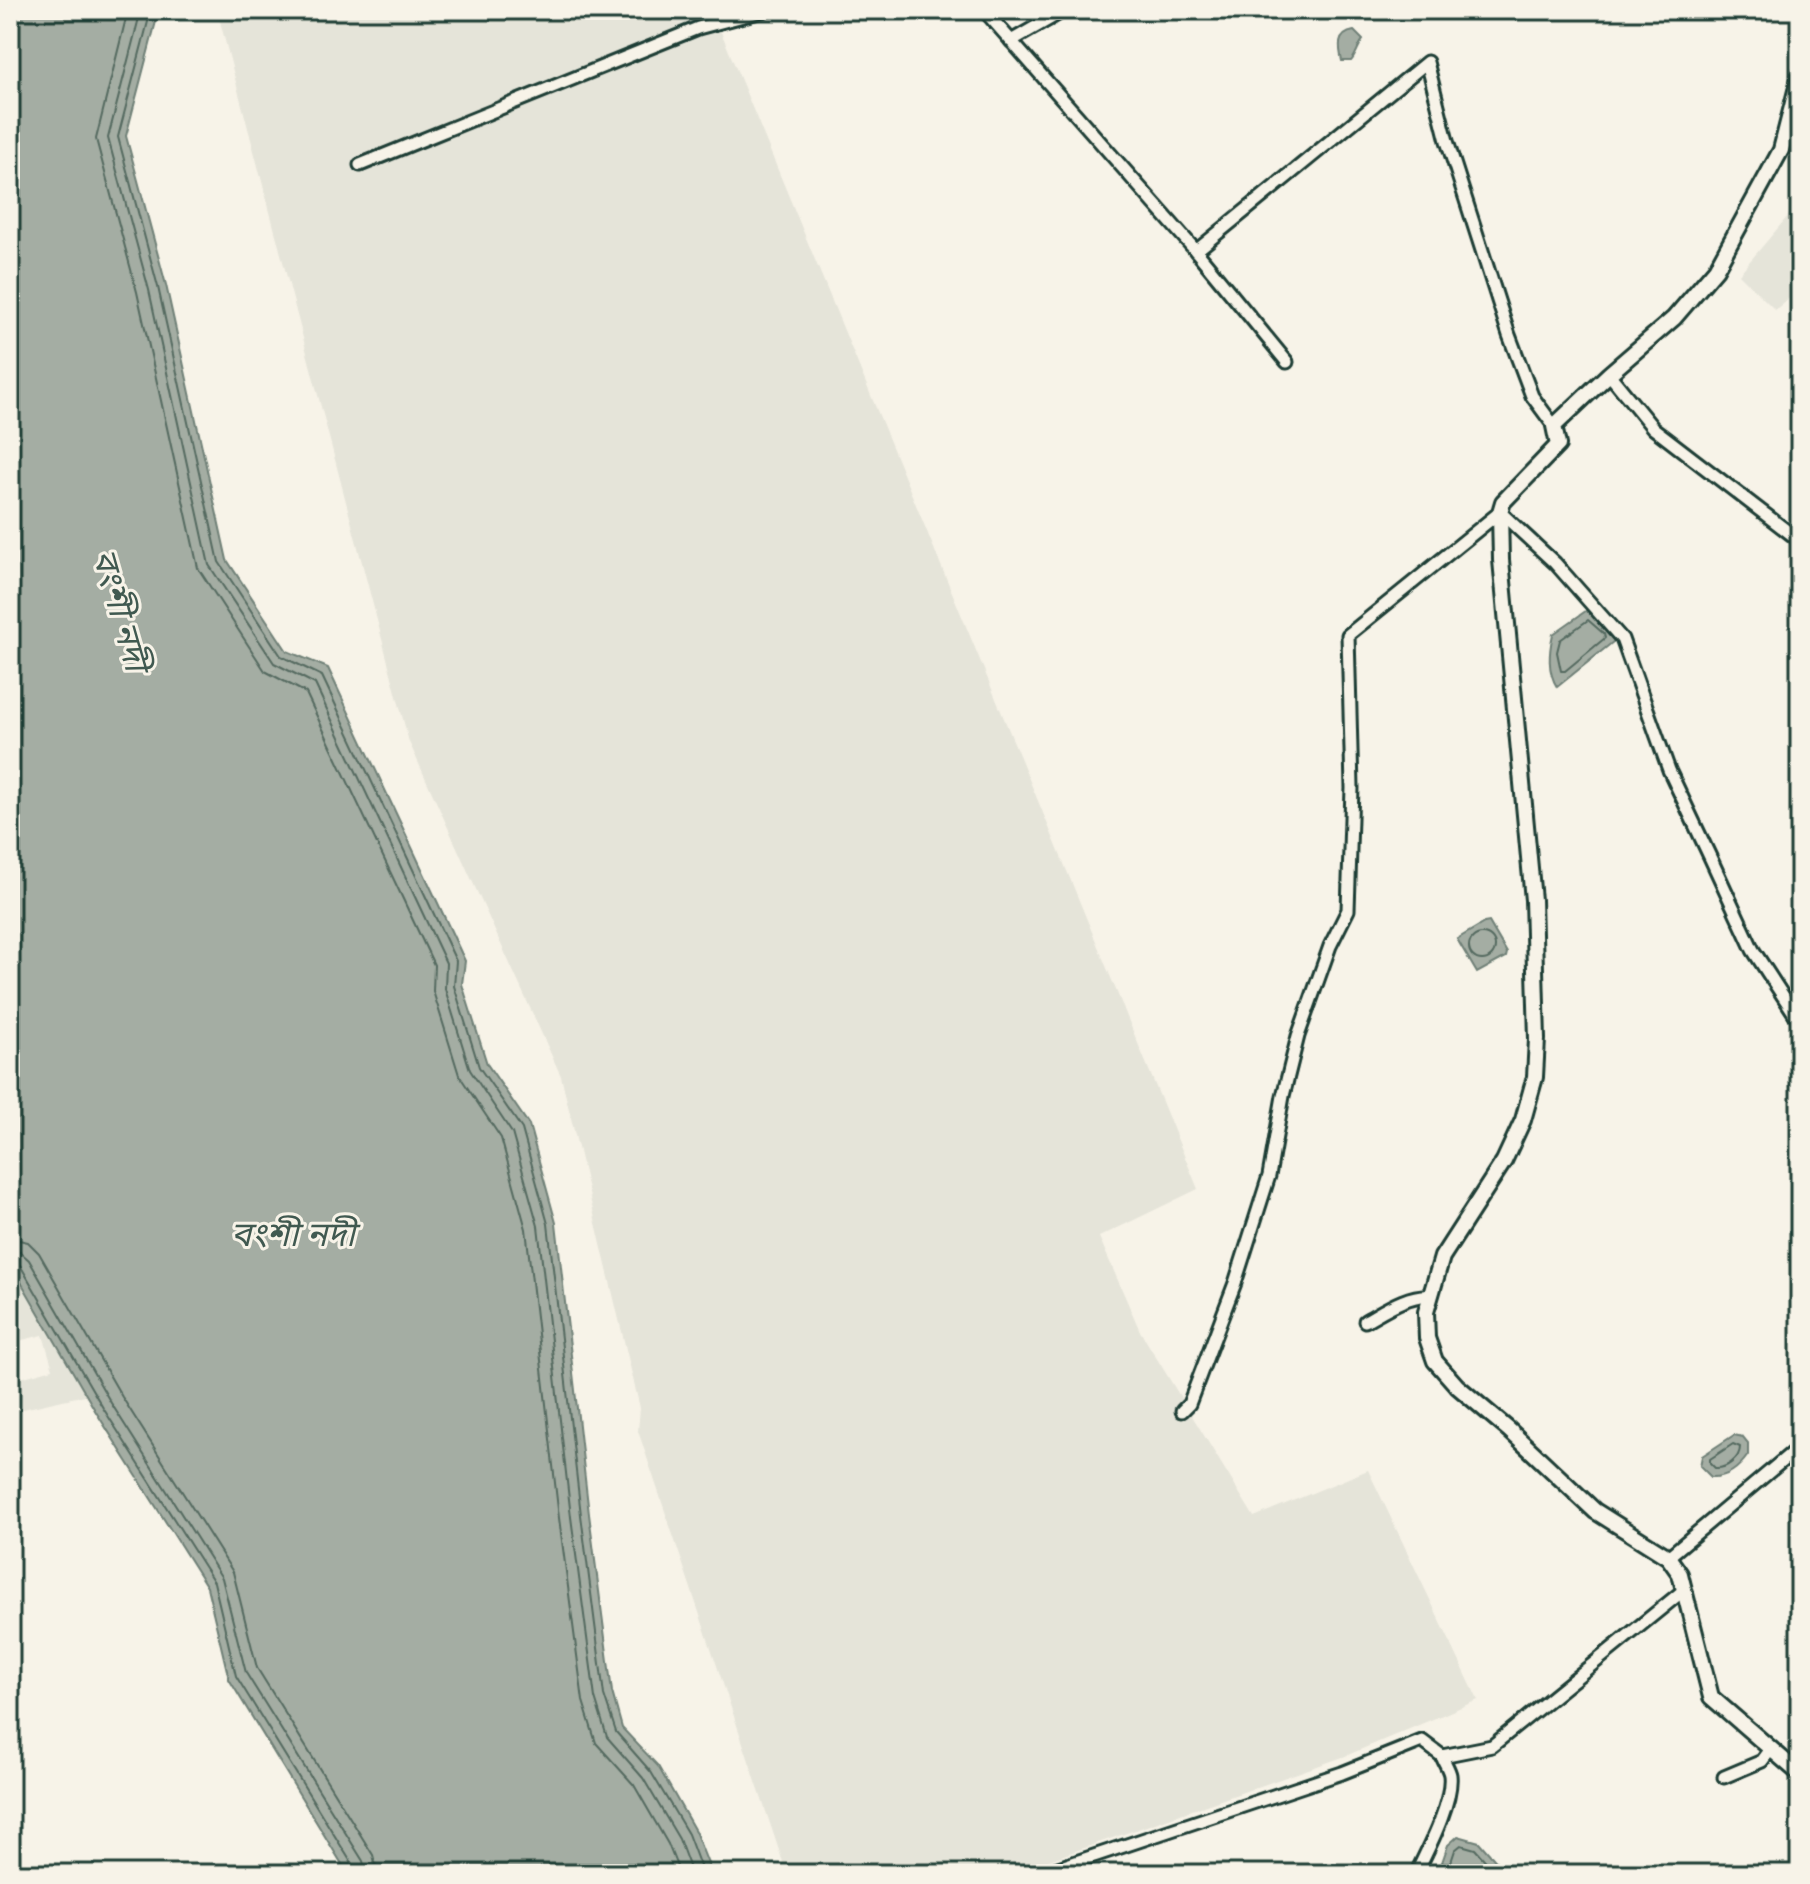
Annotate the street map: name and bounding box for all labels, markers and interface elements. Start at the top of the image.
water label: বংশী নদী [76,544,160,683]
water label: বংশী নদী [231,1213,361,1263]

